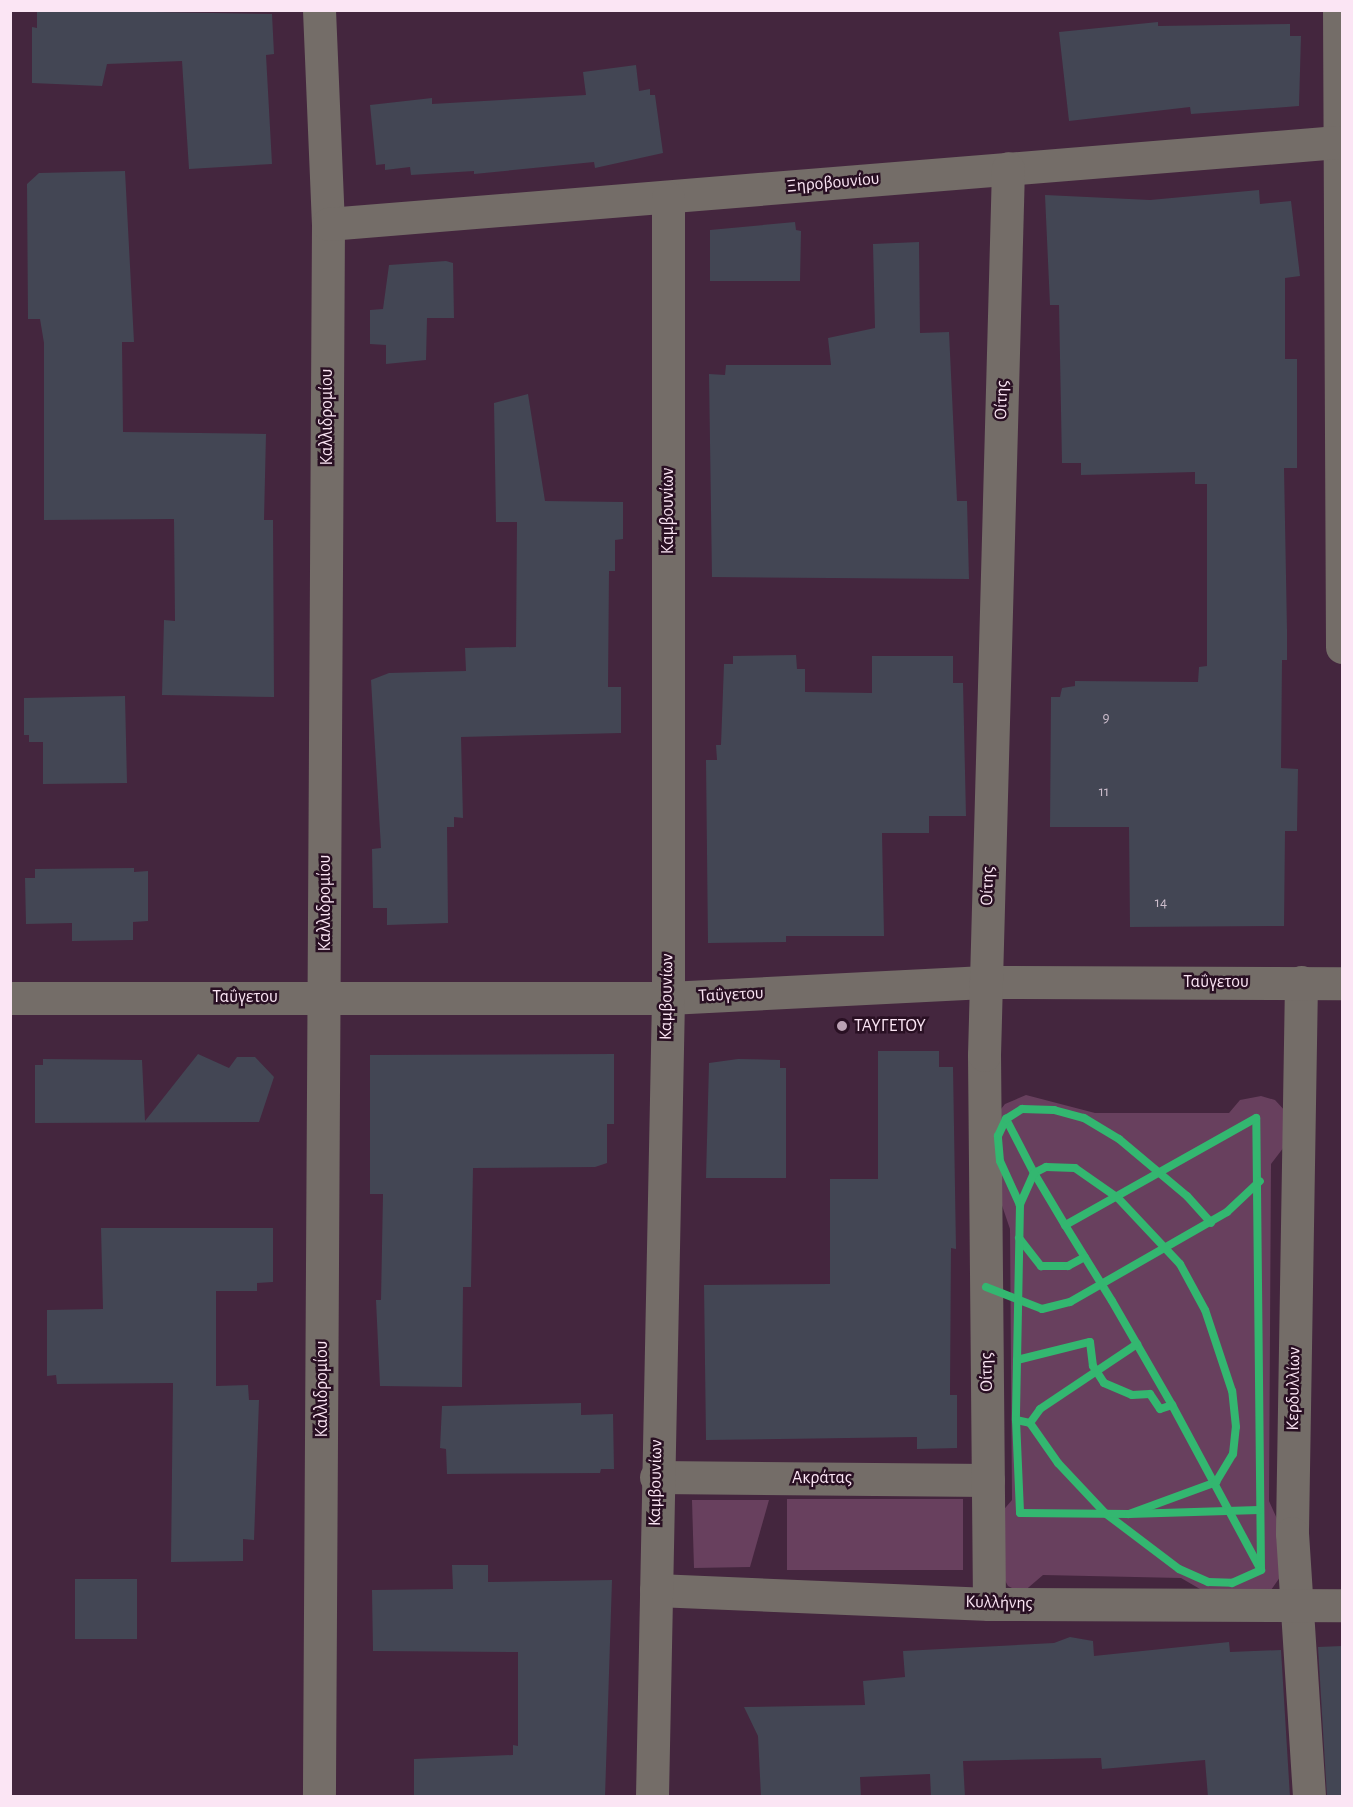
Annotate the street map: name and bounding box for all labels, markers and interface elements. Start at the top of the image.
street label: Ξηροβουνίου [786,168,880,198]
street label: Καλλιδρομίου [316,369,338,465]
street label: Οίτης [991,380,1013,420]
street label: Καμβουνίων [657,468,679,554]
house number: 9 [1102,709,1110,727]
house number: 11 [1099,783,1109,801]
street label: Καλλιδρομίου [314,855,336,951]
street label: Οίτης [977,866,999,906]
house number: 14 [1155,894,1167,912]
street label: Καμβουνίων [655,954,679,1040]
street label: Ταΰγετου [1183,971,1249,993]
street label: Ταΰγετου [698,982,764,1008]
street label: Ταΰγετου [212,986,278,1008]
place label: ΤΑΥΓΕΤΟΥ [854,1015,926,1037]
marker: ΤΑΥΓΕΤΟΥ [835,1019,849,1033]
street label: Καλλιδρομίου [311,1341,333,1437]
street label: Κερδυλλίων [1282,1347,1306,1431]
street label: Οίτης [976,1352,998,1392]
street label: Καμβουνίων [644,1440,668,1526]
street label: Ακράτας [792,1467,852,1489]
street label: Κυλλήνης [965,1592,1033,1614]

